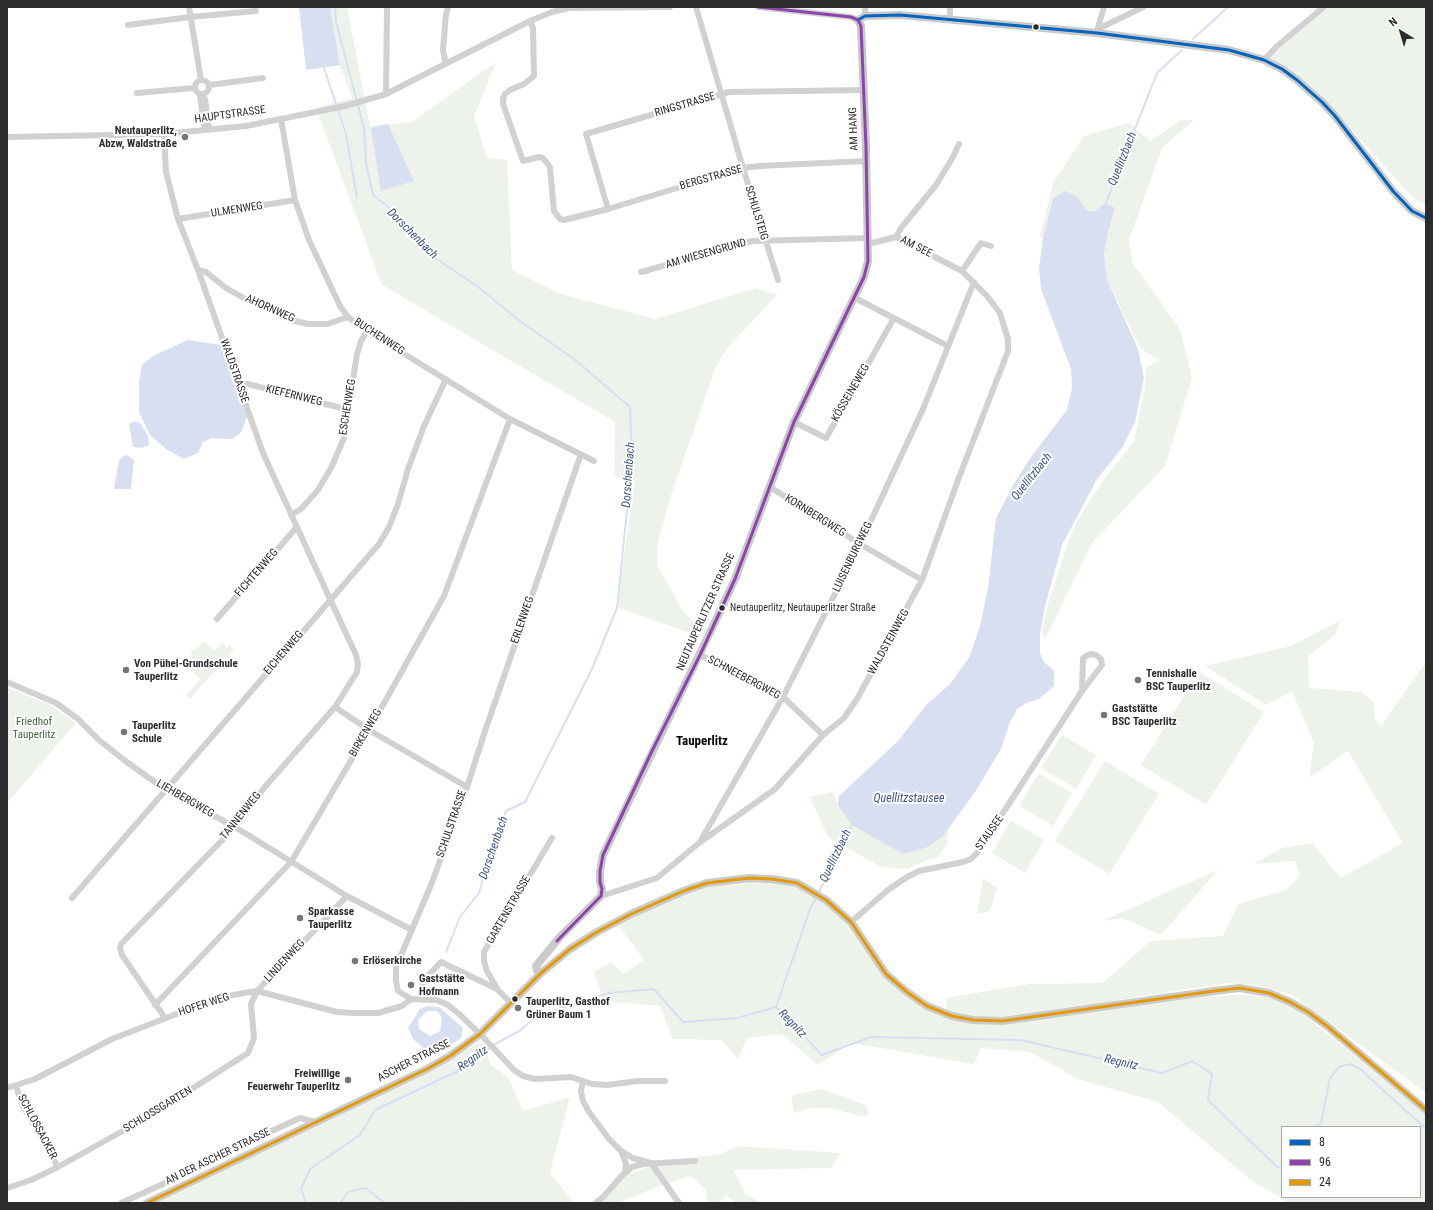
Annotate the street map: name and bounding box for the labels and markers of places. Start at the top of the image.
unlabelled marker [1031,22,1041,32]
place label: Neutauperlitz, Abzw, Waldstraße [99,124,177,150]
marker: Neutauperlitz, Abzw, Waldstraße [180,132,190,142]
place label: Neutauperlitz, Neutauperlitzer Straße [730,602,876,614]
marker: Neutauperlitz, Neutauperlitzer Straße [717,603,727,613]
place label: Von Pühel-Grundschule Tauperlitz [134,657,238,683]
marker: Von Pühel-Grundschule Tauperlitz [121,665,131,675]
place label: Tennishalle BSC Tauperlitz [1146,667,1211,693]
marker: Tennishalle BSC Tauperlitz [1133,675,1143,685]
place label: Gaststätte BSC Tauperlitz [1112,702,1177,728]
marker: Gaststätte BSC Tauperlitz [1099,710,1109,720]
place label: Tauperlitz Schule [132,719,176,745]
marker: Tauperlitz Schule [119,727,129,737]
place label: Sparkasse Tauperlitz [308,905,354,931]
marker: Sparkasse Tauperlitz [295,913,305,923]
place label: Erlöserkirche [363,954,421,968]
marker: Erlöserkirche [350,956,360,966]
place label: Gaststätte Hofmann [419,972,465,998]
marker: Gaststätte Hofmann [406,980,416,990]
unlabelled marker [510,994,520,1004]
place label: Tauperlitz, Gasthof Grüner Baum 1 [526,995,610,1021]
marker: Tauperlitz, Gasthof Grüner Baum 1 [513,1003,523,1013]
place label: Freiwillige Feuerwehr Tauperlitz [247,1067,340,1093]
marker: Freiwillige Feuerwehr Tauperlitz [343,1075,353,1085]

